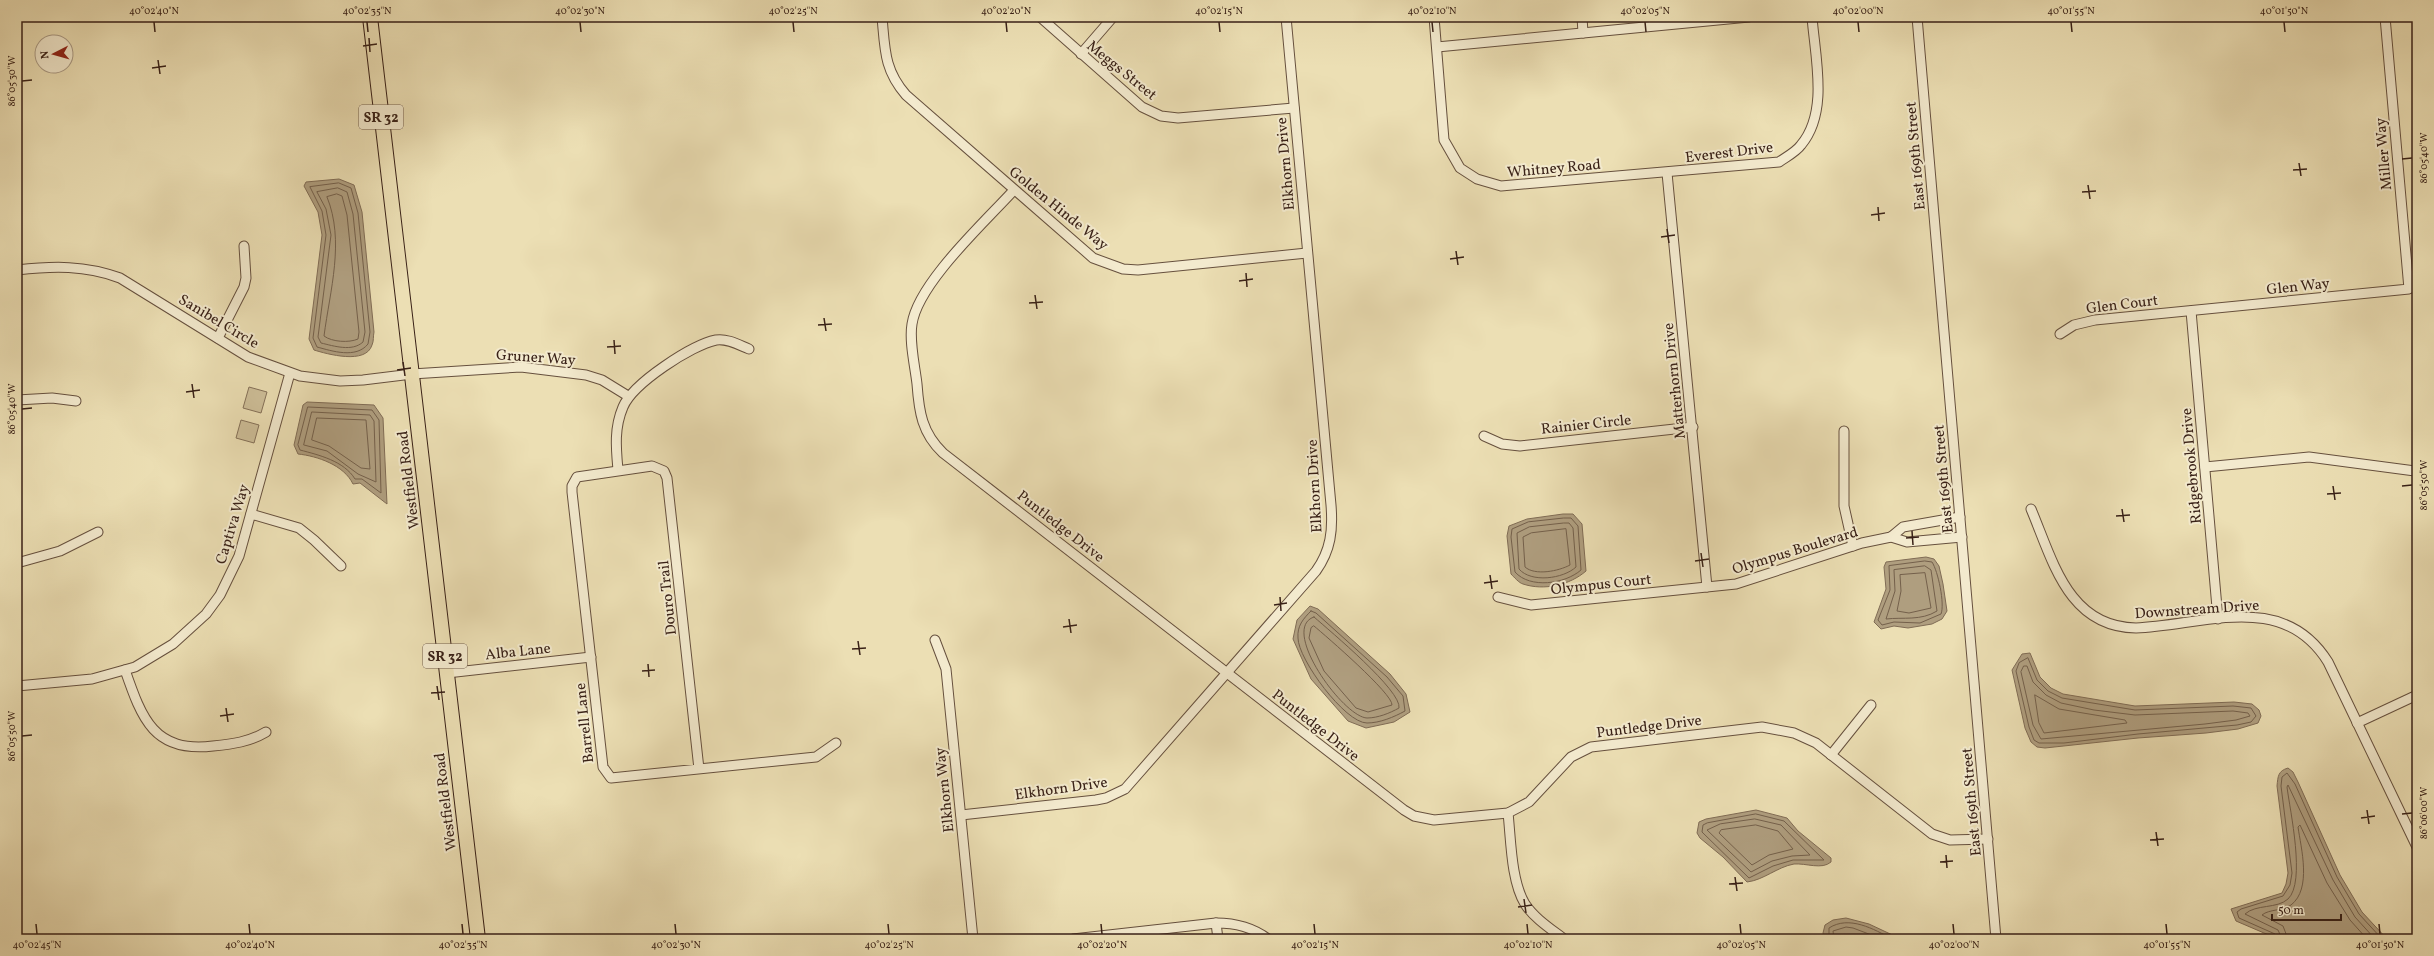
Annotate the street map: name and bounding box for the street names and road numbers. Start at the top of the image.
street label: Meggs Street [1081,36,1161,106]
street label: East 169th Street [1901,101,1932,211]
road number: SR 32 [359,105,403,129]
street label: Elkhorn Drive [1272,116,1301,211]
street label: Miller Way [2371,117,2398,191]
street label: Everest Drive [1684,138,1774,169]
street label: Whitney Road [1506,155,1602,184]
street label: Golden Hinde Way [1004,162,1112,256]
street label: Glen Way [2266,274,2331,301]
street label: Sanibel Circle [174,290,262,355]
street label: Glen Court [2085,291,2159,320]
street label: Matterhorn Drive [1659,322,1692,440]
street label: Gruner Way [495,345,576,372]
street label: Ridgebrook Drive [2177,407,2208,525]
street label: Rainier Circle [1540,410,1632,441]
street label: East 169th Street [1929,424,1960,534]
street label: Westfield Road [393,429,426,530]
street label: Elkhorn Drive [1303,439,1328,533]
street label: Captiva Way [211,482,256,567]
street label: Puntledge Drive [1012,486,1108,568]
street label: Olympus Boulevard [1730,522,1861,581]
street label: Douro Trail [654,559,683,636]
street label: Olympus Court [1550,570,1653,601]
street label: Downstream Drive [2134,596,2260,625]
street label: Alba Lane [484,639,552,666]
road number: SR 32 [423,644,467,668]
street label: Barrell Lane [571,682,600,764]
street label: Puntledge Drive [1267,685,1363,767]
street label: Puntledge Drive [1595,711,1703,744]
street label: Elkhorn Way [931,746,960,833]
street label: East 169th Street [1957,747,1988,857]
street label: Westfield Road [430,751,463,852]
street label: Elkhorn Drive [1013,773,1109,806]

